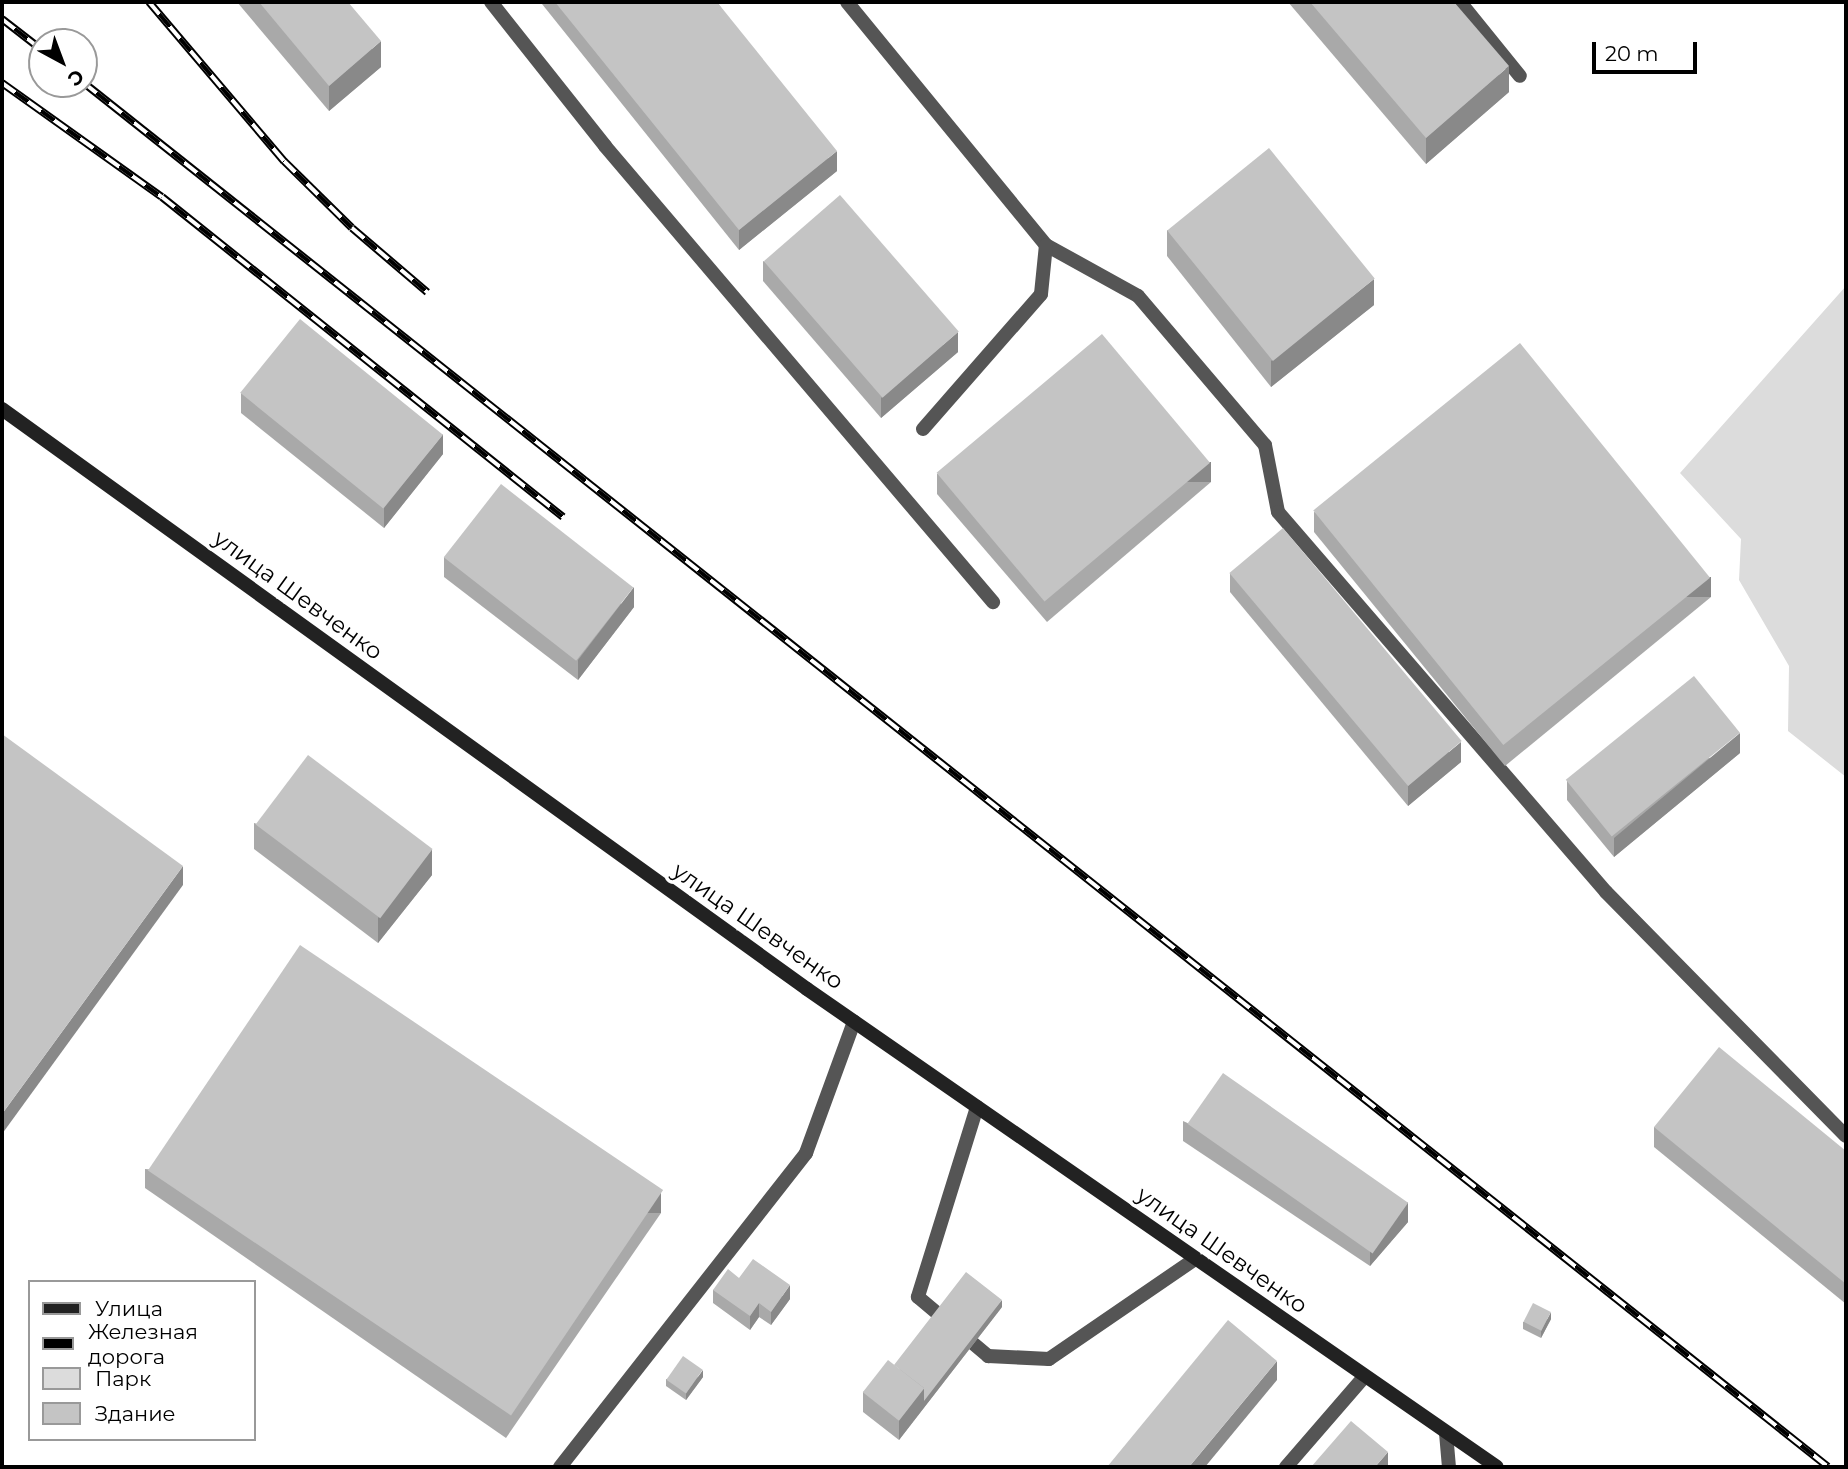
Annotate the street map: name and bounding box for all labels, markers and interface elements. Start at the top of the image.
north arrow [28,28,98,98]
scale bar [1596,28,1701,72]
text: 20 m [1605,41,1659,66]
text: С [63,65,89,91]
street label: улица Шевченко [208,524,388,666]
street label: улица Шевченко [667,857,849,995]
street label: улица Шевченко [1131,1181,1313,1319]
legend [28,1280,256,1441]
text: Улица [95,1296,163,1321]
text: Железная дорога [88,1319,198,1369]
text: Парк [95,1366,151,1391]
text: Здание [95,1401,176,1426]

